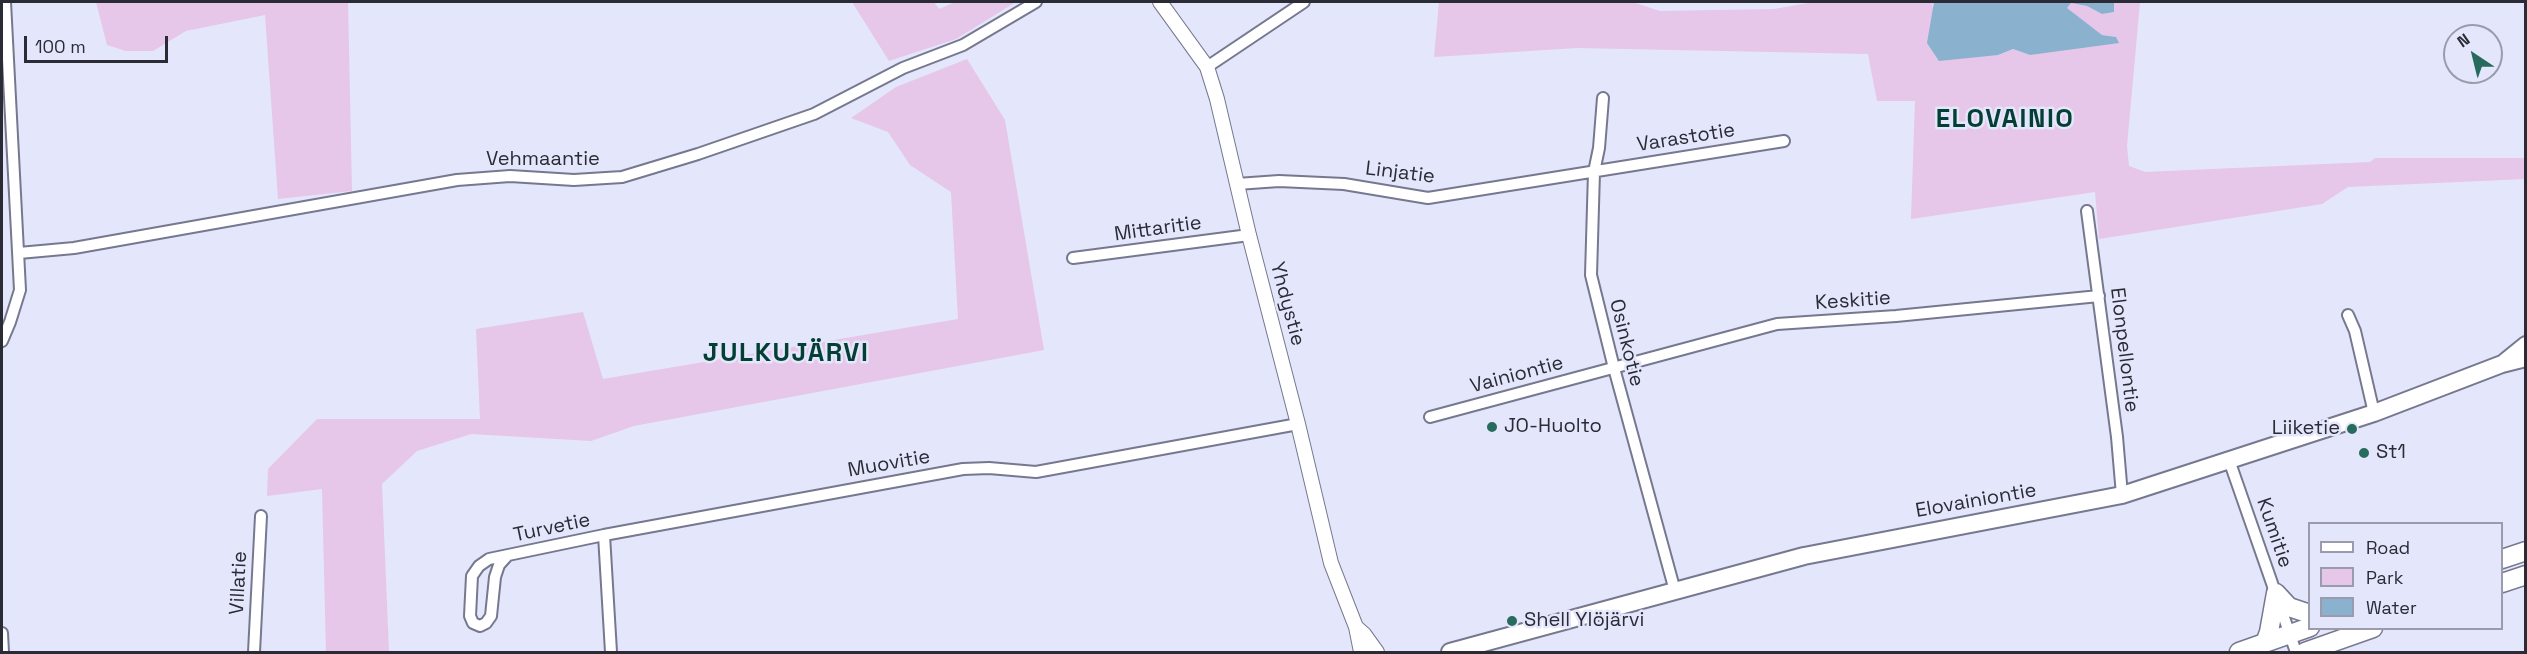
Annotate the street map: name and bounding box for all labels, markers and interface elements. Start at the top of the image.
scale bar [27,24,171,62]
north arrow [2443,24,2503,84]
text: N [2453,29,2474,52]
text: 100 m [35,35,86,58]
district label: ELOVAINIO [1936,104,2074,136]
street label: Varastotie [1635,118,1737,158]
street label: Vehmaantie [486,148,600,172]
street label: Linjatie [1364,157,1436,189]
street label: Mittaritie [1113,211,1203,247]
street label: Yhdystie [1264,259,1310,349]
street label: Keskitie [1814,286,1892,316]
street label: Elonpellontie [2104,286,2144,414]
street label: Osinkotie [1604,297,1648,389]
district label: JULKUJÄRVI [703,338,869,370]
street label: Vainiontie [1468,351,1566,399]
place label: JO-Huolto [1504,415,1602,439]
place label: Liiketie [2272,417,2340,441]
marker: JO-Huolto [1485,420,1499,434]
marker: Liiketie [2345,422,2359,436]
place label: St1 [2376,441,2406,465]
street label: Muovitie [846,445,932,483]
marker: St1 [2357,446,2371,460]
street label: Elovainiontie [1914,479,2038,523]
street label: Kumitie [2251,495,2297,571]
street label: Turvetie [511,508,593,548]
legend [2308,522,2503,630]
text: Road [2366,536,2410,559]
street label: Villatie [225,550,253,616]
text: Park [2366,566,2403,589]
text: Water [2366,596,2417,619]
place label: Shell Ylöjärvi [1524,609,1644,633]
marker: Shell Ylöjärvi [1505,614,1519,628]

